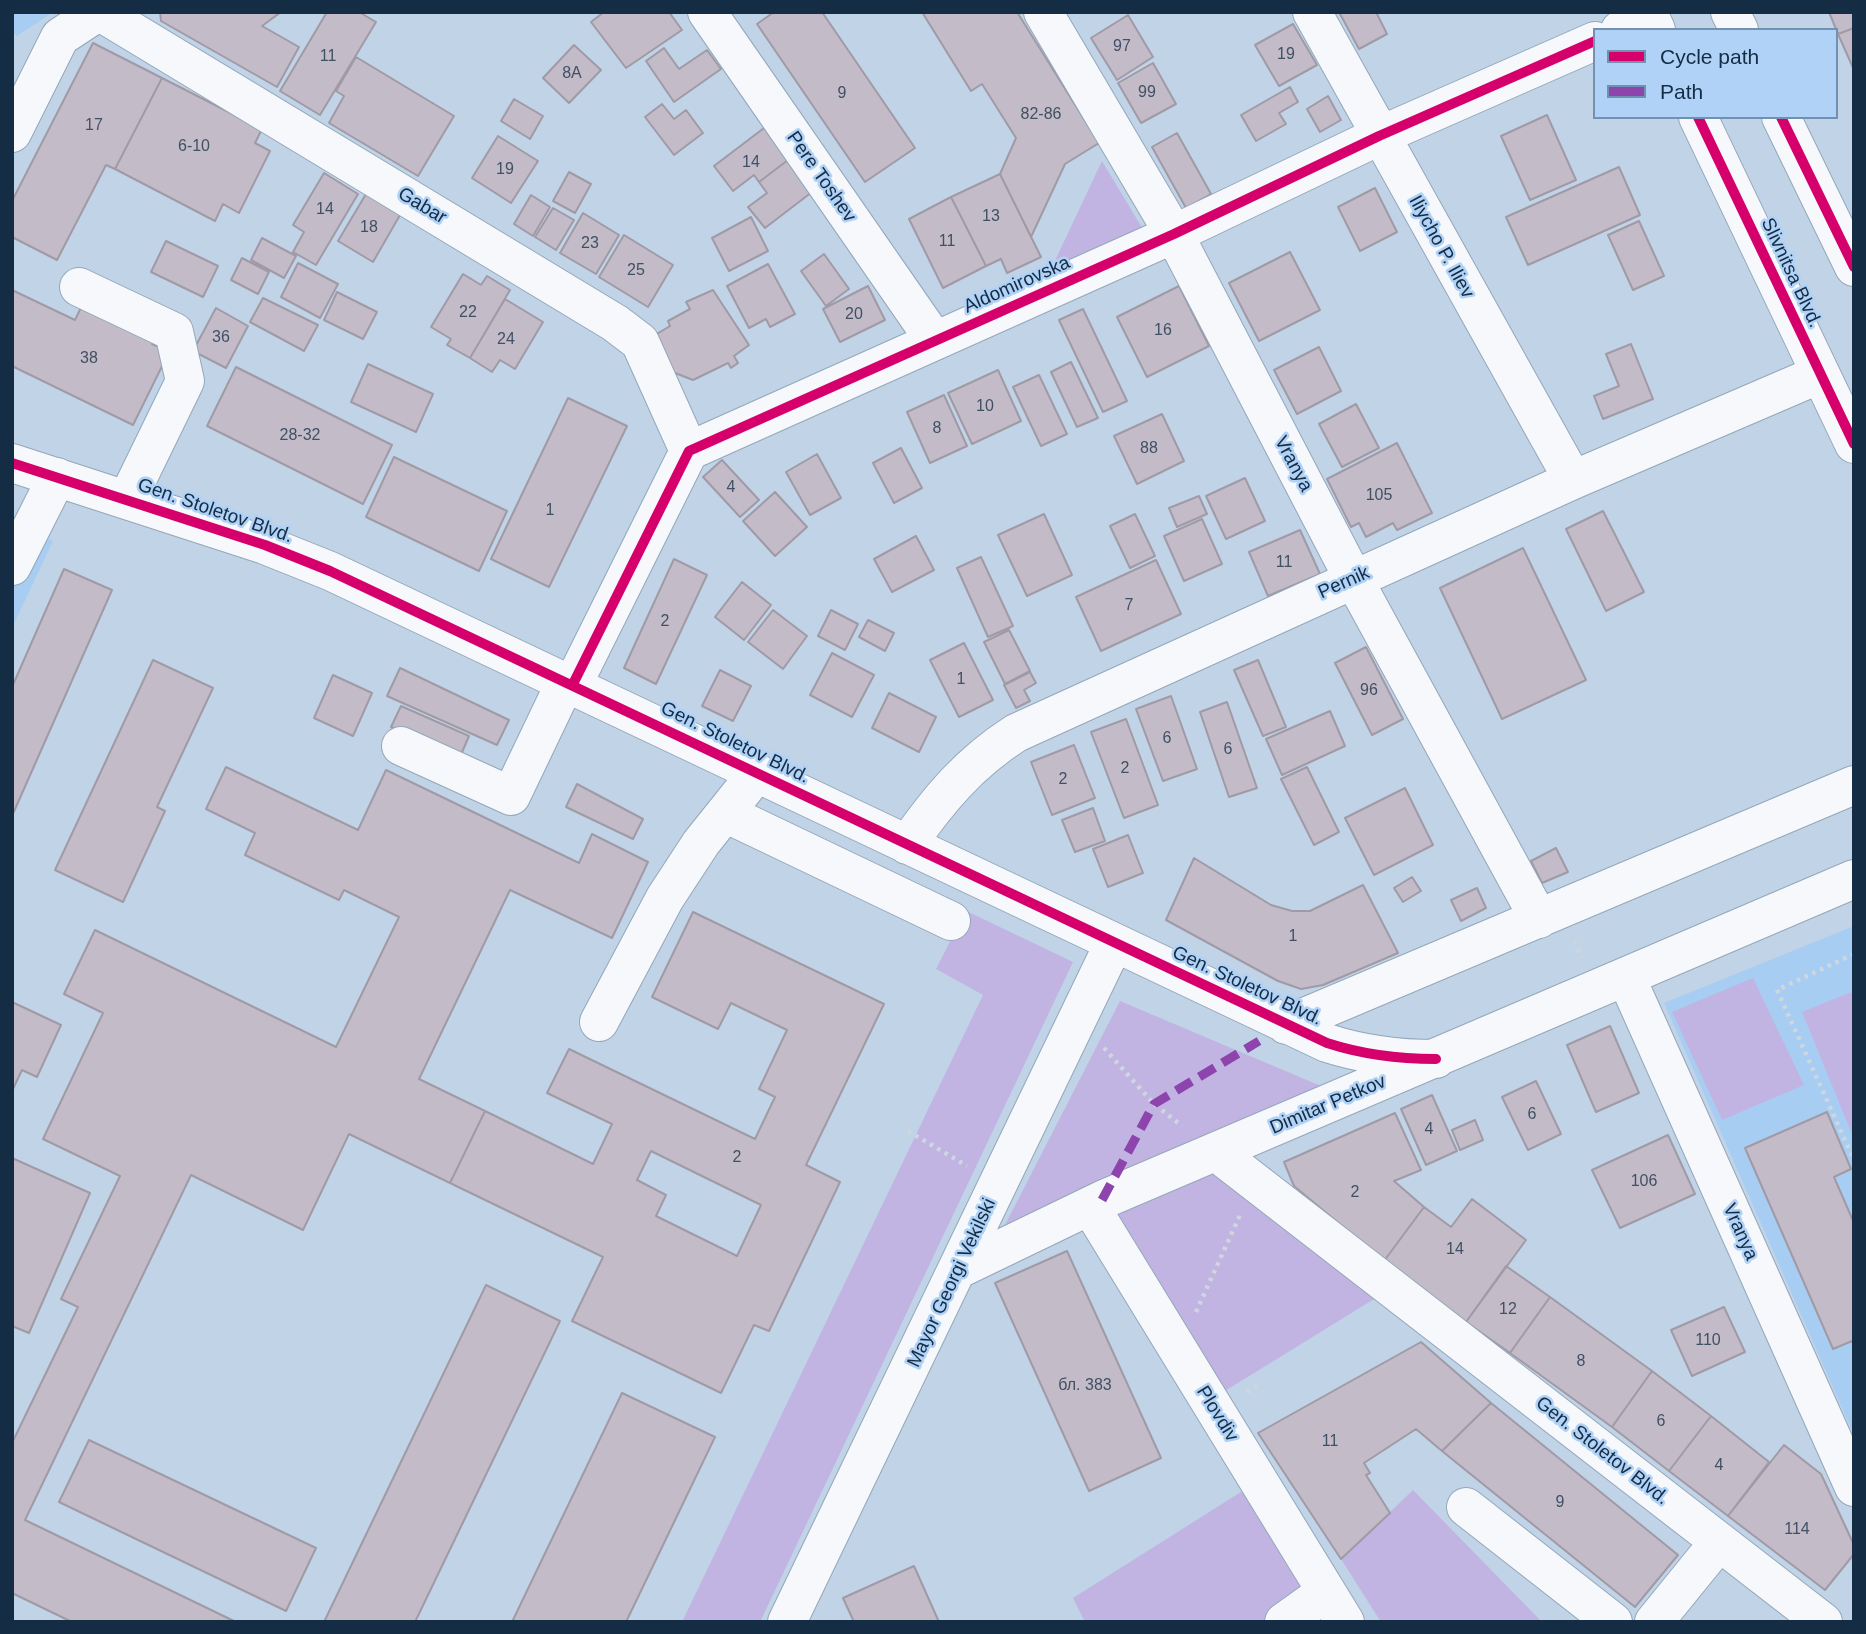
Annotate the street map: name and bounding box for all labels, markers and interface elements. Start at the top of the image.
legend [1593,28,1838,119]
house number: 97 [1113,37,1131,57]
house number: 19 [1277,45,1295,65]
text: Cycle path [1660,45,1759,68]
house number: 11 [320,47,336,67]
house number: 8А [562,64,582,84]
text: Path [1660,80,1703,103]
house number: 99 [1138,83,1156,103]
house number: 9 [838,84,846,104]
house number: 82-86 [1021,105,1061,125]
house number: 17 [85,116,103,136]
street label: Pere Toshev [781,127,861,227]
house number: 6-10 [178,137,210,157]
house number: 14 [742,153,760,173]
house number: 19 [496,160,514,180]
street label: Gabar [393,183,451,229]
street label: Iliycho P. Iliev [1403,192,1479,302]
house number: 14 [316,200,334,220]
house number: 13 [982,207,1000,227]
street label: Slivnitsa Blvd. [1756,215,1826,331]
house number: 18 [360,218,378,238]
house number: 11 [939,232,955,252]
house number: 23 [581,234,599,254]
street label: Aldomirovska [960,251,1074,319]
house number: 25 [627,261,645,281]
house number: 22 [459,303,477,323]
house number: 20 [845,305,863,325]
house number: 16 [1154,321,1172,341]
house number: 36 [212,328,230,348]
house number: 24 [497,330,515,350]
house number: 38 [80,349,98,369]
house number: 10 [976,397,994,417]
house number: 8 [933,419,941,439]
house number: 28-32 [280,426,320,446]
street label: Vranya [1269,432,1317,496]
house number: 88 [1140,439,1158,459]
street label: Gen. Stoletov Blvd. [134,474,296,548]
house number: 4 [727,478,735,498]
house number: 105 [1366,486,1392,506]
house number: 1 [546,501,554,521]
house number: 11 [1276,553,1292,573]
street label: Pernik [1315,562,1373,604]
house number: 7 [1125,596,1133,616]
house number: 2 [661,612,669,632]
house number: 1 [957,670,965,690]
house number: 96 [1360,681,1378,701]
street label: Gen. Stoletov Blvd. [657,697,813,789]
house number: 6 [1163,729,1171,749]
house number: 6 [1224,740,1232,760]
house number: 2 [1121,759,1129,779]
house number: 2 [1059,770,1067,790]
house number: 1 [1289,927,1297,947]
street label: Gen. Stoletov Blvd. [1168,941,1326,1031]
street label: Dimitar Petkov [1267,1070,1389,1140]
house number: 6 [1528,1105,1536,1125]
house number: 4 [1425,1120,1433,1140]
house number: 2 [733,1148,741,1168]
house number: 106 [1631,1172,1657,1192]
house number: 2 [1351,1183,1359,1203]
street label: Mayor Georgi Vekilski [903,1195,1001,1371]
street label: Vranya [1717,1200,1763,1264]
house number: 14 [1446,1240,1464,1260]
house number: 12 [1499,1300,1517,1320]
house number: 110 [1695,1331,1721,1351]
house number: 8 [1577,1352,1585,1372]
house number: бл. 383 [1058,1376,1112,1396]
street label: Plovdiv [1191,1382,1243,1446]
street label: Gen. Stoletov Blvd. [1531,1392,1673,1510]
house number: 6 [1657,1412,1665,1432]
house number: 11 [1322,1432,1338,1452]
house number: 4 [1715,1456,1723,1476]
house number: 9 [1556,1493,1564,1513]
house number: 114 [1784,1520,1810,1540]

